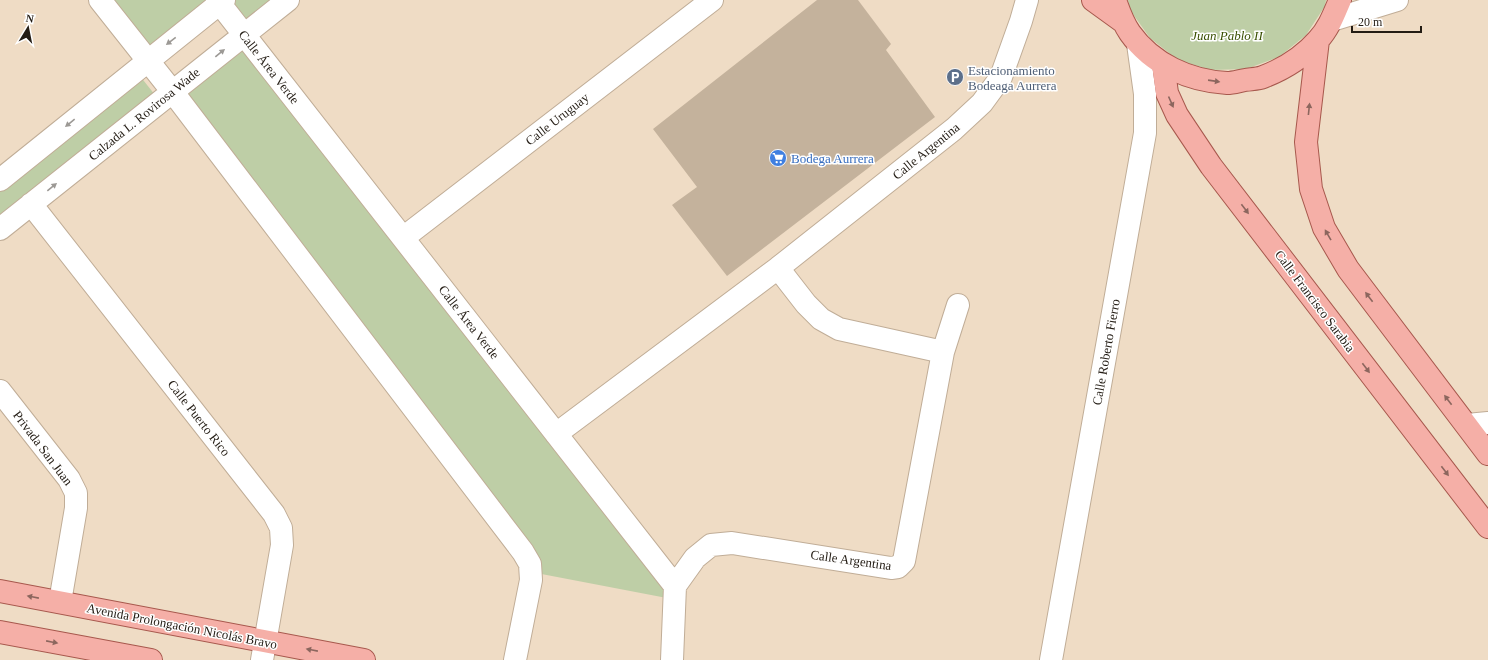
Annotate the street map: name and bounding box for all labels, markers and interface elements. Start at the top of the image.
north arrow [8,8,48,48]
scale bar [1352,8,1421,34]
text: N [25,12,35,25]
text: 20 m [1358,15,1383,29]
street label: Calle Área Verde [236,27,303,107]
park label: Juan Pablo II [1191,28,1263,43]
one-way arrow [166,37,177,46]
one-way arrow [214,49,225,58]
place label: Estacionamiento Bodeaga Aurrera [968,63,1057,93]
street label: Calzada L. Rovirosa Wade [85,64,203,163]
parking icon: Estacionamiento Bodeaga Aurrera [945,67,965,87]
one-way arrow [1208,78,1221,84]
street label: Calle Uruguay [522,89,592,148]
one-way arrow [1168,96,1175,108]
one-way arrow [1306,103,1313,115]
one-way arrow [65,119,75,127]
street label: Calle Argentina [890,119,963,183]
supermarket icon: Bodega Aurrera [768,148,788,168]
place label: Bodega Aurrera [791,151,874,166]
one-way arrow [47,182,58,191]
one-way arrow [1240,204,1249,215]
one-way arrow [1325,229,1332,241]
street label: Calle Francisco Sarabia [1272,247,1358,355]
street label: Calle Área Verde [436,282,503,362]
one-way arrow [1365,291,1373,302]
street label: Calle Roberto Fierro [1089,298,1123,406]
one-way arrow [1362,363,1370,373]
street label: Calle Puerto Rico [165,377,233,459]
one-way arrow [1444,395,1452,405]
street label: Privada San Juan [10,408,76,489]
one-way arrow [1441,466,1449,477]
street label: Calle Argentina [809,547,893,573]
one-way arrow [27,594,39,600]
street label: Avenida Prolongación Nicolás Bravo [86,600,278,652]
one-way arrow [46,639,58,645]
one-way arrow [306,647,318,653]

